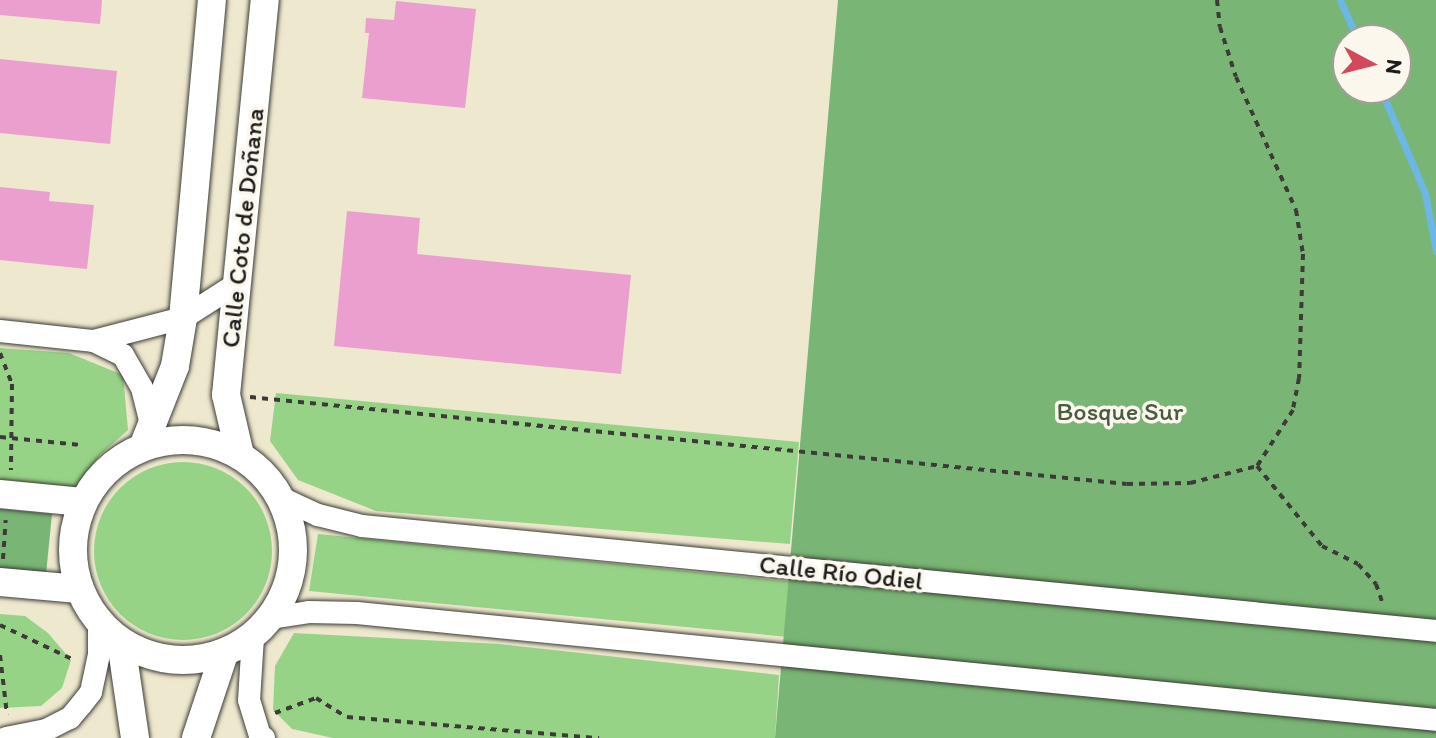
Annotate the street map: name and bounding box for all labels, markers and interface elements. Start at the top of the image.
north arrow [1332,24,1412,104]
text: N [1380,58,1409,76]
street label: Calle Coto de Doñana [215,107,271,349]
park label: Bosque Sur [1057,396,1183,428]
street label: Calle Río Odiel [758,549,924,597]

